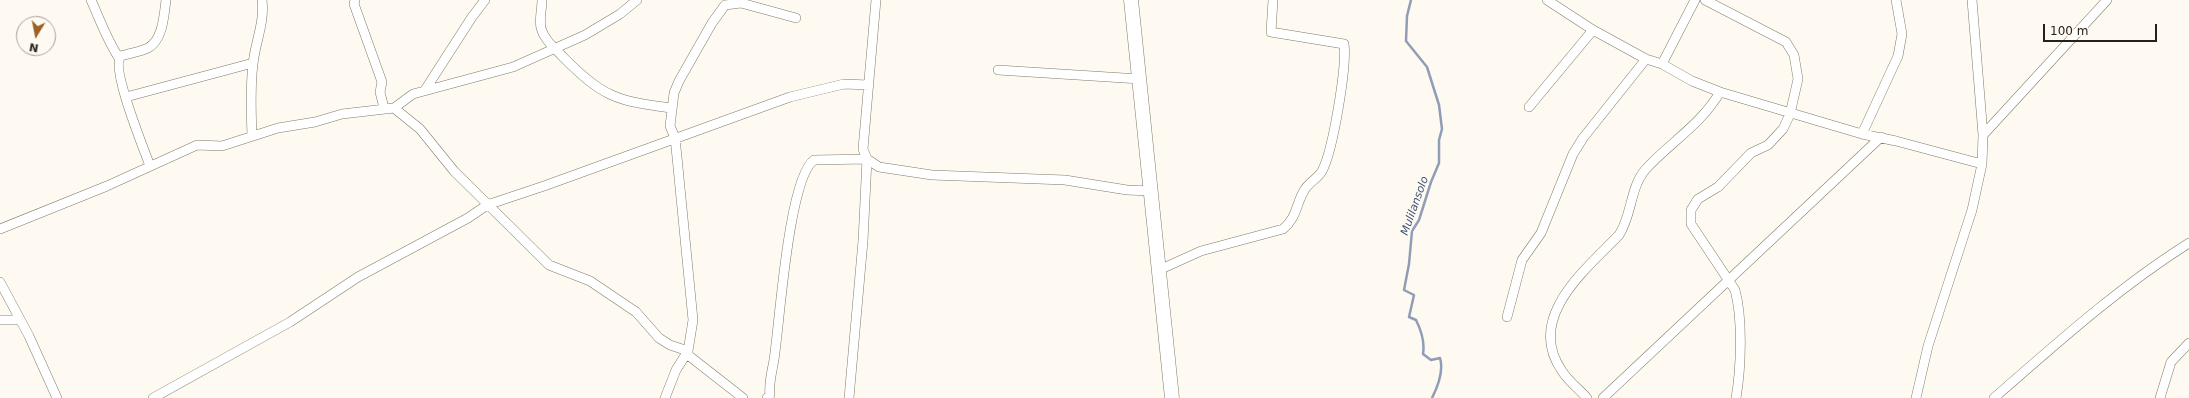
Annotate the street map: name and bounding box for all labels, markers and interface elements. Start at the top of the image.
north arrow [16,16,56,56]
scale bar [2045,16,2159,42]
text: 100 m [2050,24,2088,38]
text: N [28,40,40,55]
water label: Mulilansolo [1398,175,1432,237]

